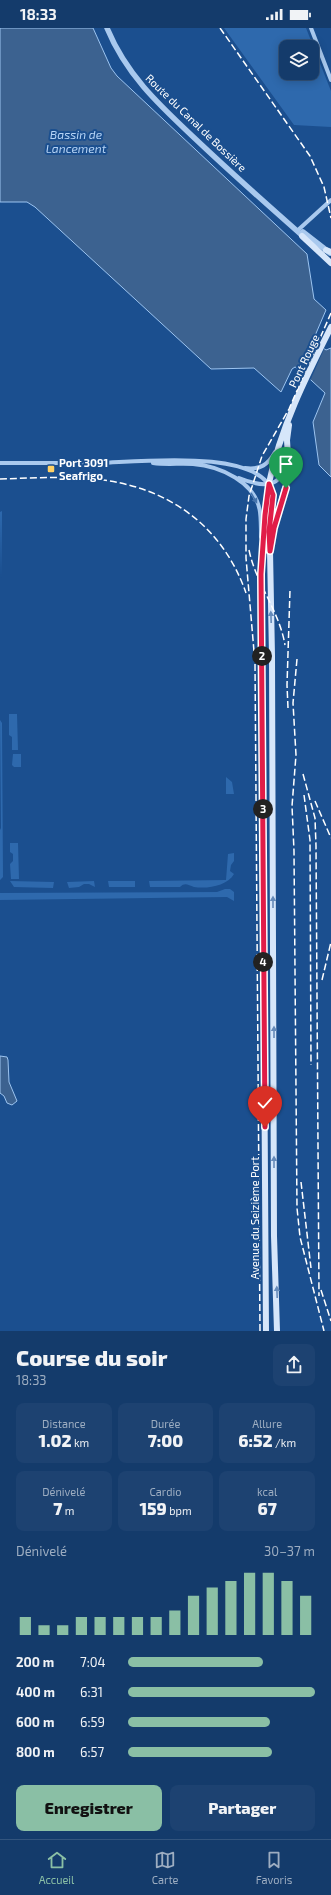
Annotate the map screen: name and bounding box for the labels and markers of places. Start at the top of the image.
pin [269,447,303,488]
place label: Port 3091 Seafrigo [59,456,108,482]
marker: Port 3091 Seafrigo [46,464,56,474]
pin: 2 [252,646,272,666]
pin: 3 [253,799,273,819]
pin: 4 [253,952,273,972]
pin [248,1086,282,1127]

